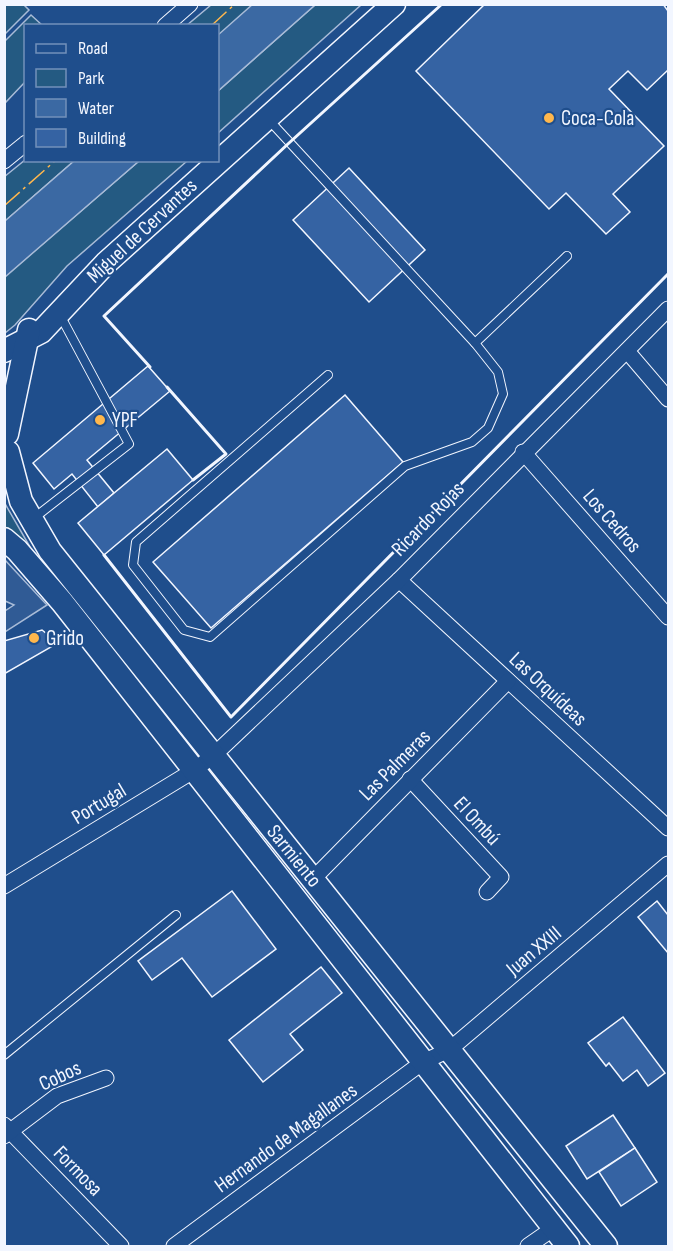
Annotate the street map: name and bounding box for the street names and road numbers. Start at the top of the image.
street label: Miguel de Cervantes [82,174,202,288]
street label: Ricardo Rojas [386,477,470,561]
street label: Los Cedros [578,484,646,558]
street label: Las Orquídeas [504,647,592,731]
street label: Las Palmeras [354,724,436,806]
street label: Portugal [67,778,131,830]
street label: El Ombú [448,792,506,850]
street label: Sarmiento [261,820,327,892]
street label: Juan XXIII [501,921,567,982]
street label: Cobos [35,1055,85,1097]
street label: Hernando de Magallanes [210,1078,362,1198]
street label: Formosa [48,1141,108,1201]

